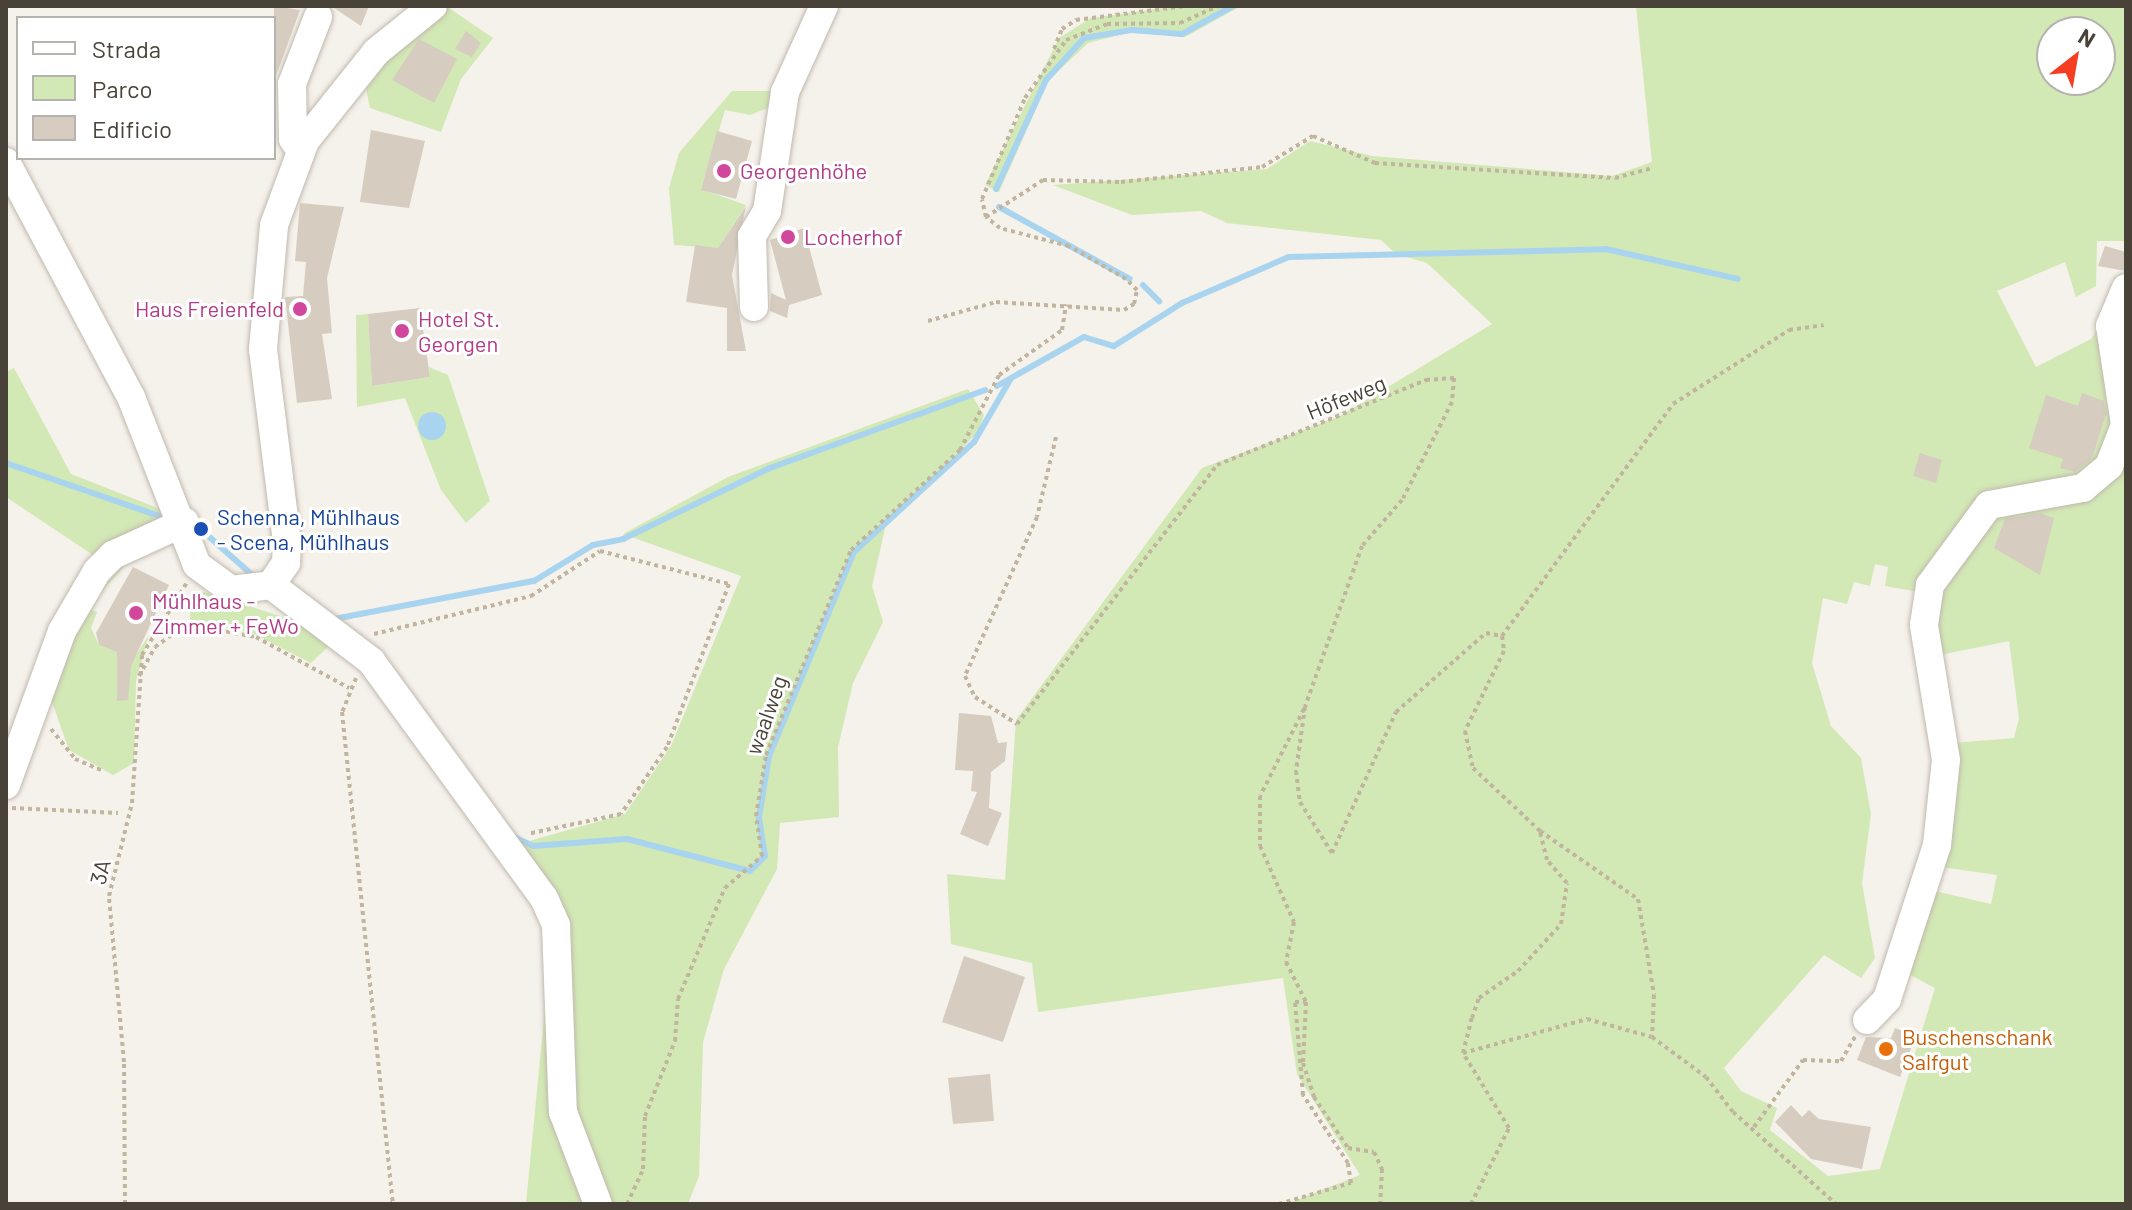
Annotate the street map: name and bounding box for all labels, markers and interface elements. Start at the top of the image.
legend [16,16,276,160]
north arrow [2036,16,2116,96]
text: N [2074,22,2100,52]
text: Strada [92,34,161,63]
text: Parco [92,74,153,103]
text: Edificio [92,114,172,143]
place label: Georgenhöhe [740,158,867,184]
marker: Georgenhöhe [715,162,733,180]
place label: Locherhof [804,224,903,250]
marker: Locherhof [779,228,797,246]
place label: Haus Freienfeld [135,296,284,322]
marker: Haus Freienfeld [291,300,309,318]
place label: Hotel St. Georgen [418,305,500,356]
marker: Hotel St. Georgen [393,322,411,340]
street label: Höfeweg [1302,369,1390,425]
place label: Schenna, Mühlhaus - Scena, Mühlhaus [217,503,400,554]
marker: Schenna, Mühlhaus - Scena, Mühlhaus [192,520,210,538]
place label: Mühlhaus - Zimmer + FeWo [152,587,299,638]
marker: Mühlhaus - Zimmer + FeWo [127,604,145,622]
street label: waalweg [740,672,792,758]
street label: 3A [84,857,116,887]
place label: Buschenschank Salfgut [1902,1023,2053,1074]
marker: Buschenschank Salfgut [1877,1040,1895,1058]

